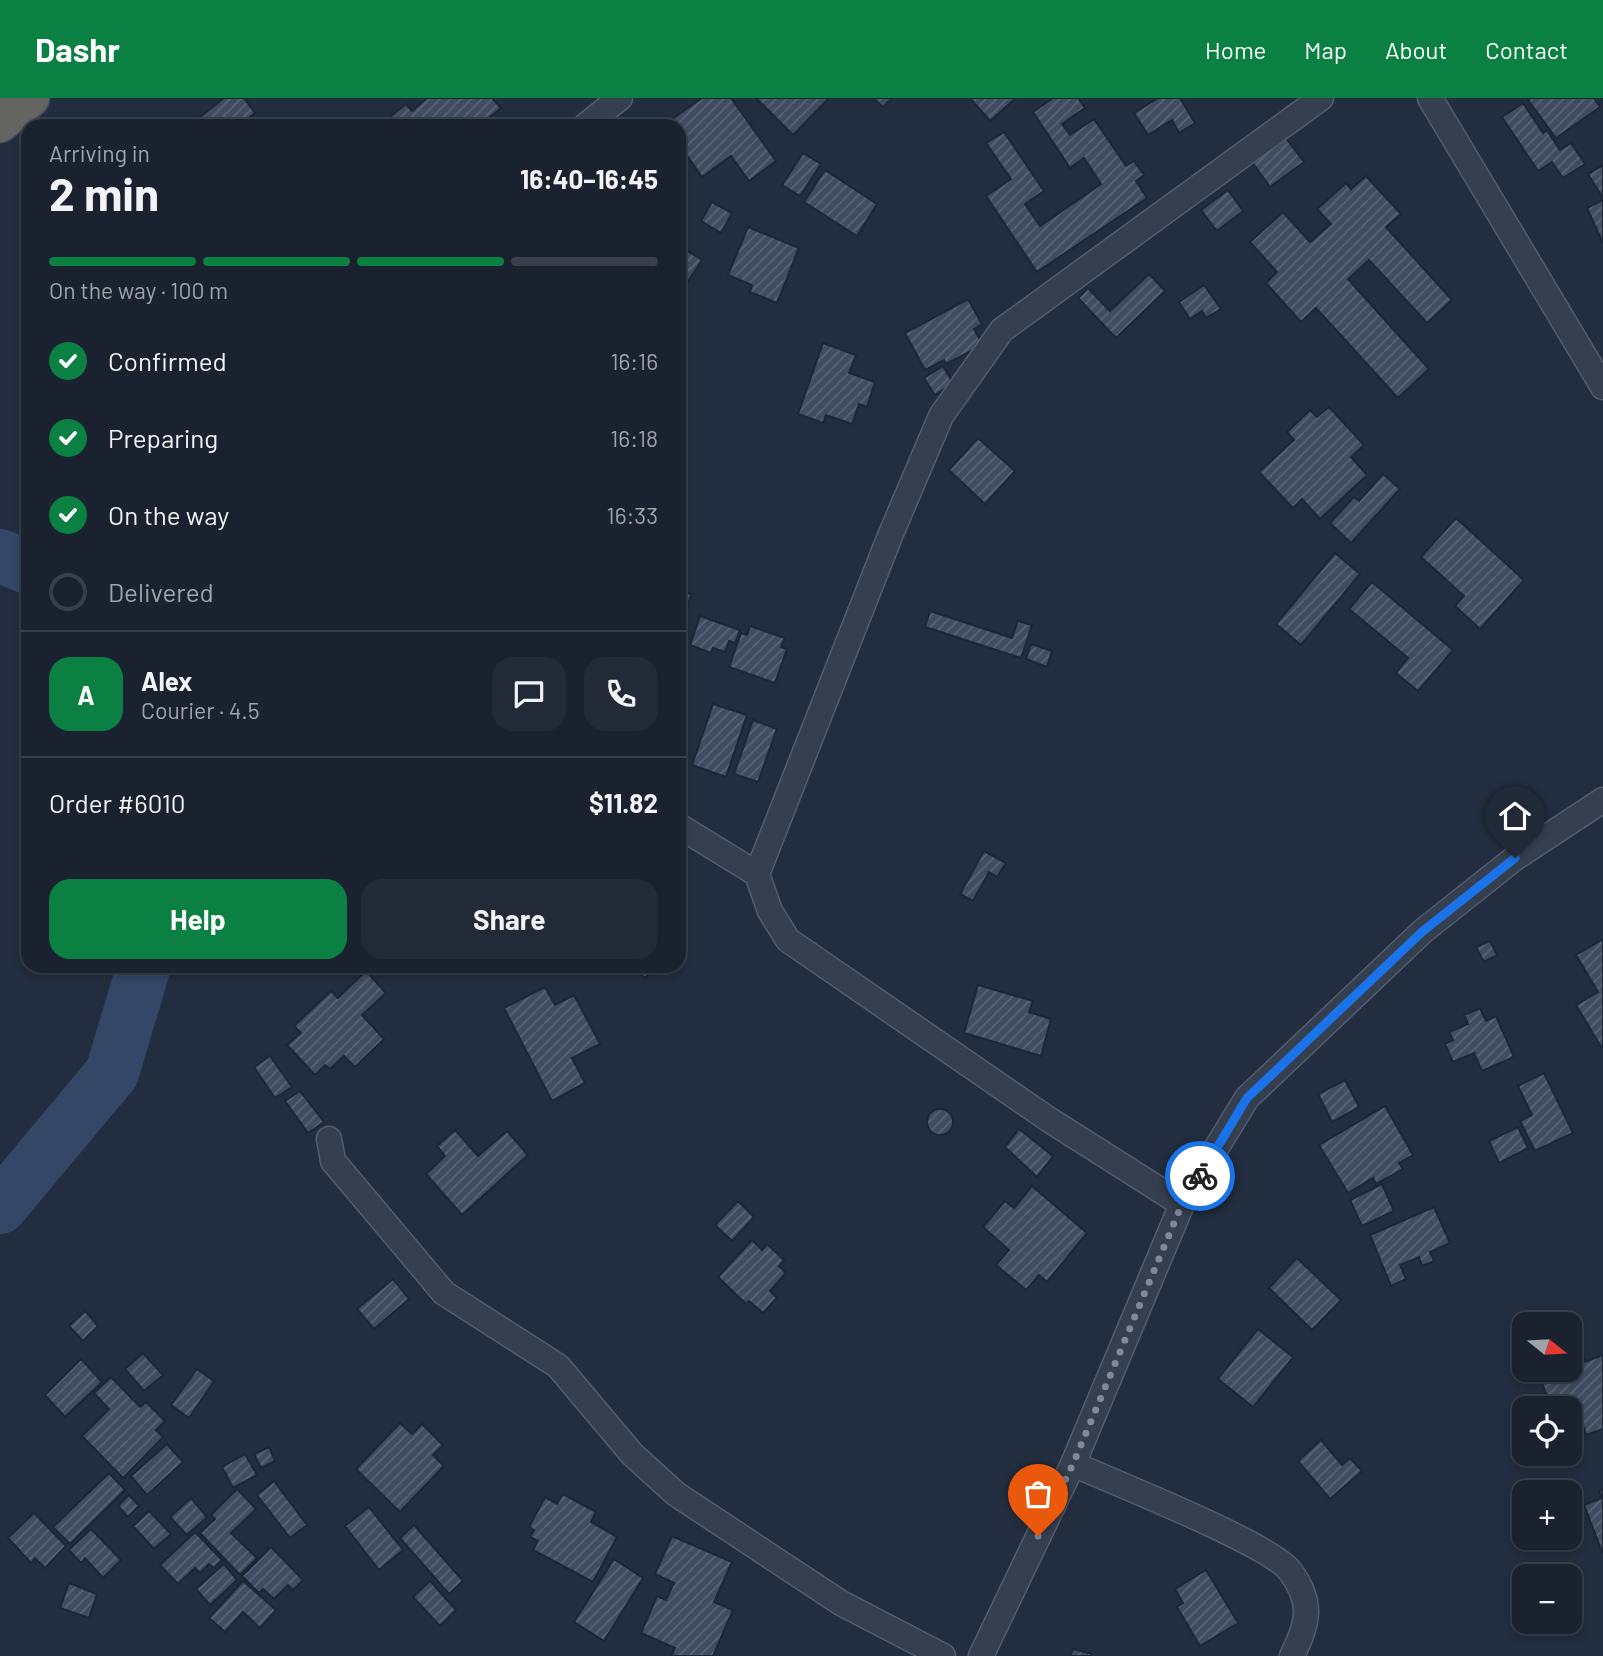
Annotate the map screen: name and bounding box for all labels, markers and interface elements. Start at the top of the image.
text: Dashr [35,29,120,69]
text: Home [1205,35,1266,64]
text: Map [1304,35,1347,64]
text: About [1385,35,1447,64]
text: Contact [1485,35,1568,64]
text: Arriving in [49,139,150,167]
text: 16:40–16:45 [520,163,658,194]
text: 2 min [49,165,159,220]
text: On the way · 100 m [49,276,228,304]
icon: check [49,342,87,380]
text: Confirmed [108,345,227,376]
text: 16:16 [610,347,658,375]
icon: check [49,419,87,457]
text: Preparing [108,422,218,453]
text: 16:18 [610,424,658,452]
icon: check [49,496,87,534]
text: On the way [108,499,229,530]
text: 16:33 [607,501,658,529]
text: Delivered [108,576,214,607]
button: chat [492,657,566,731]
button: phone [584,657,658,731]
text: Alex [141,665,192,696]
text: A [77,679,95,710]
text: Courier · 4.5 [141,696,260,724]
pin [1485,786,1545,858]
text: Order #6010 [49,787,186,818]
text: $11.82 [589,787,658,818]
icon: home [1496,797,1534,835]
button: Help [49,879,347,959]
button: Share [361,879,658,959]
courier [1165,1141,1235,1211]
icon: bike [1181,1157,1219,1195]
north arrow [1512,1312,1582,1382]
map controls [1512,1312,1582,1634]
button: locate [1512,1396,1582,1466]
pin [1008,1464,1068,1536]
icon: bag [1019,1475,1057,1513]
button: + [1512,1480,1582,1550]
button: − [1512,1564,1582,1634]

